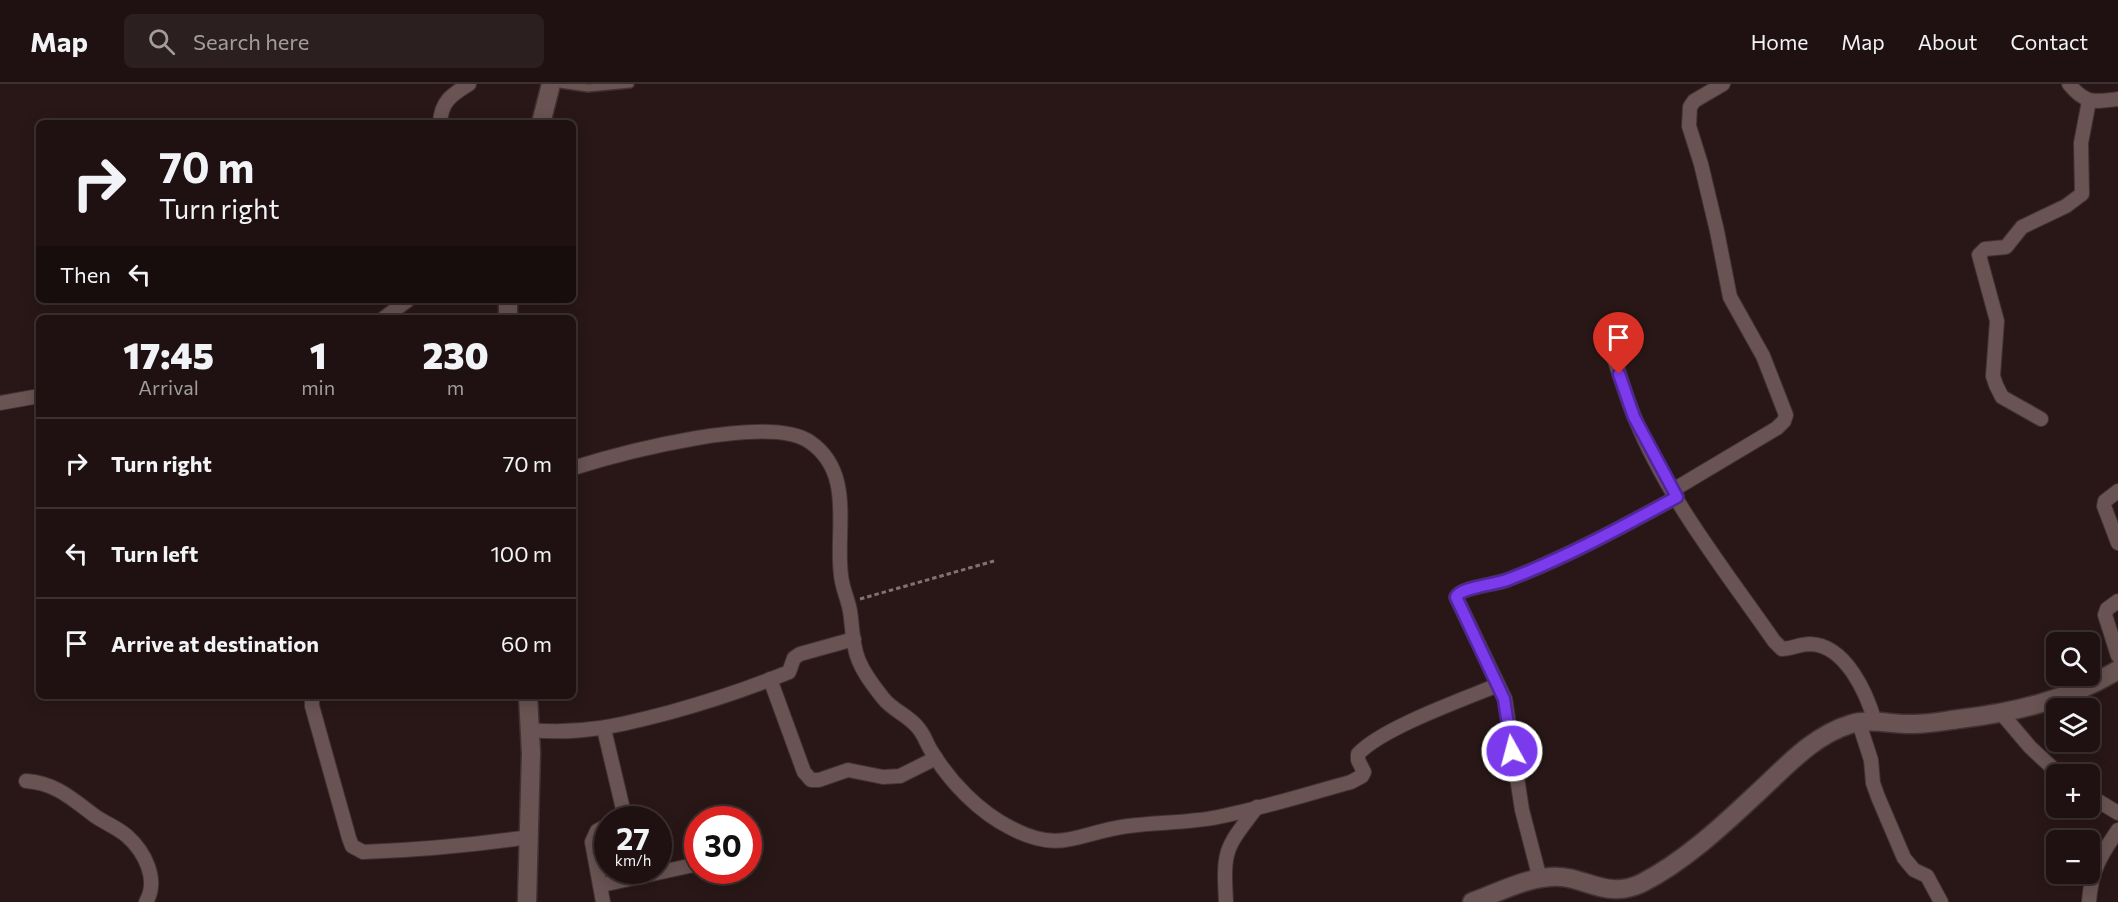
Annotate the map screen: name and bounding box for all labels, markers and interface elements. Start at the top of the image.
search box [124,14,544,68]
text: Map [30,24,88,58]
icon: search [145,25,178,58]
text: Search here [193,28,309,55]
text: Home [1751,29,1808,54]
text: Map [1841,29,1885,54]
text: About [1918,29,1977,54]
text: Contact [2010,29,2088,54]
text: 70 m [159,140,254,192]
icon: right [60,144,138,222]
text: Turn right [159,192,279,225]
icon: left [123,258,156,291]
text: Then [60,261,111,288]
pin [1593,312,1644,374]
icon: arrive [1602,321,1635,354]
text: 17:45 [123,332,214,376]
text: 1 [310,332,327,376]
text: 230 [423,332,489,376]
text: Arrival [138,375,199,399]
text: min [301,375,335,399]
text: m [447,375,464,399]
icon: right [60,447,93,480]
text: Turn right [111,450,212,477]
text: 70 m [503,450,552,477]
icon: left [60,537,93,570]
text: Turn left [111,540,198,567]
text: 100 m [490,540,552,567]
icon: arrive [60,627,93,660]
text: Arrive at destination [111,630,319,657]
text: 60 m [501,630,552,657]
map controls [2046,632,2100,884]
button: search [2046,632,2100,686]
button: layers [2046,698,2100,752]
position arrow [1480,719,1544,783]
button: + [2046,764,2100,818]
speed limit sign: 30 [684,806,762,884]
text: 27 [616,819,650,856]
button: − [2046,830,2100,884]
text: km/h [615,851,651,869]

